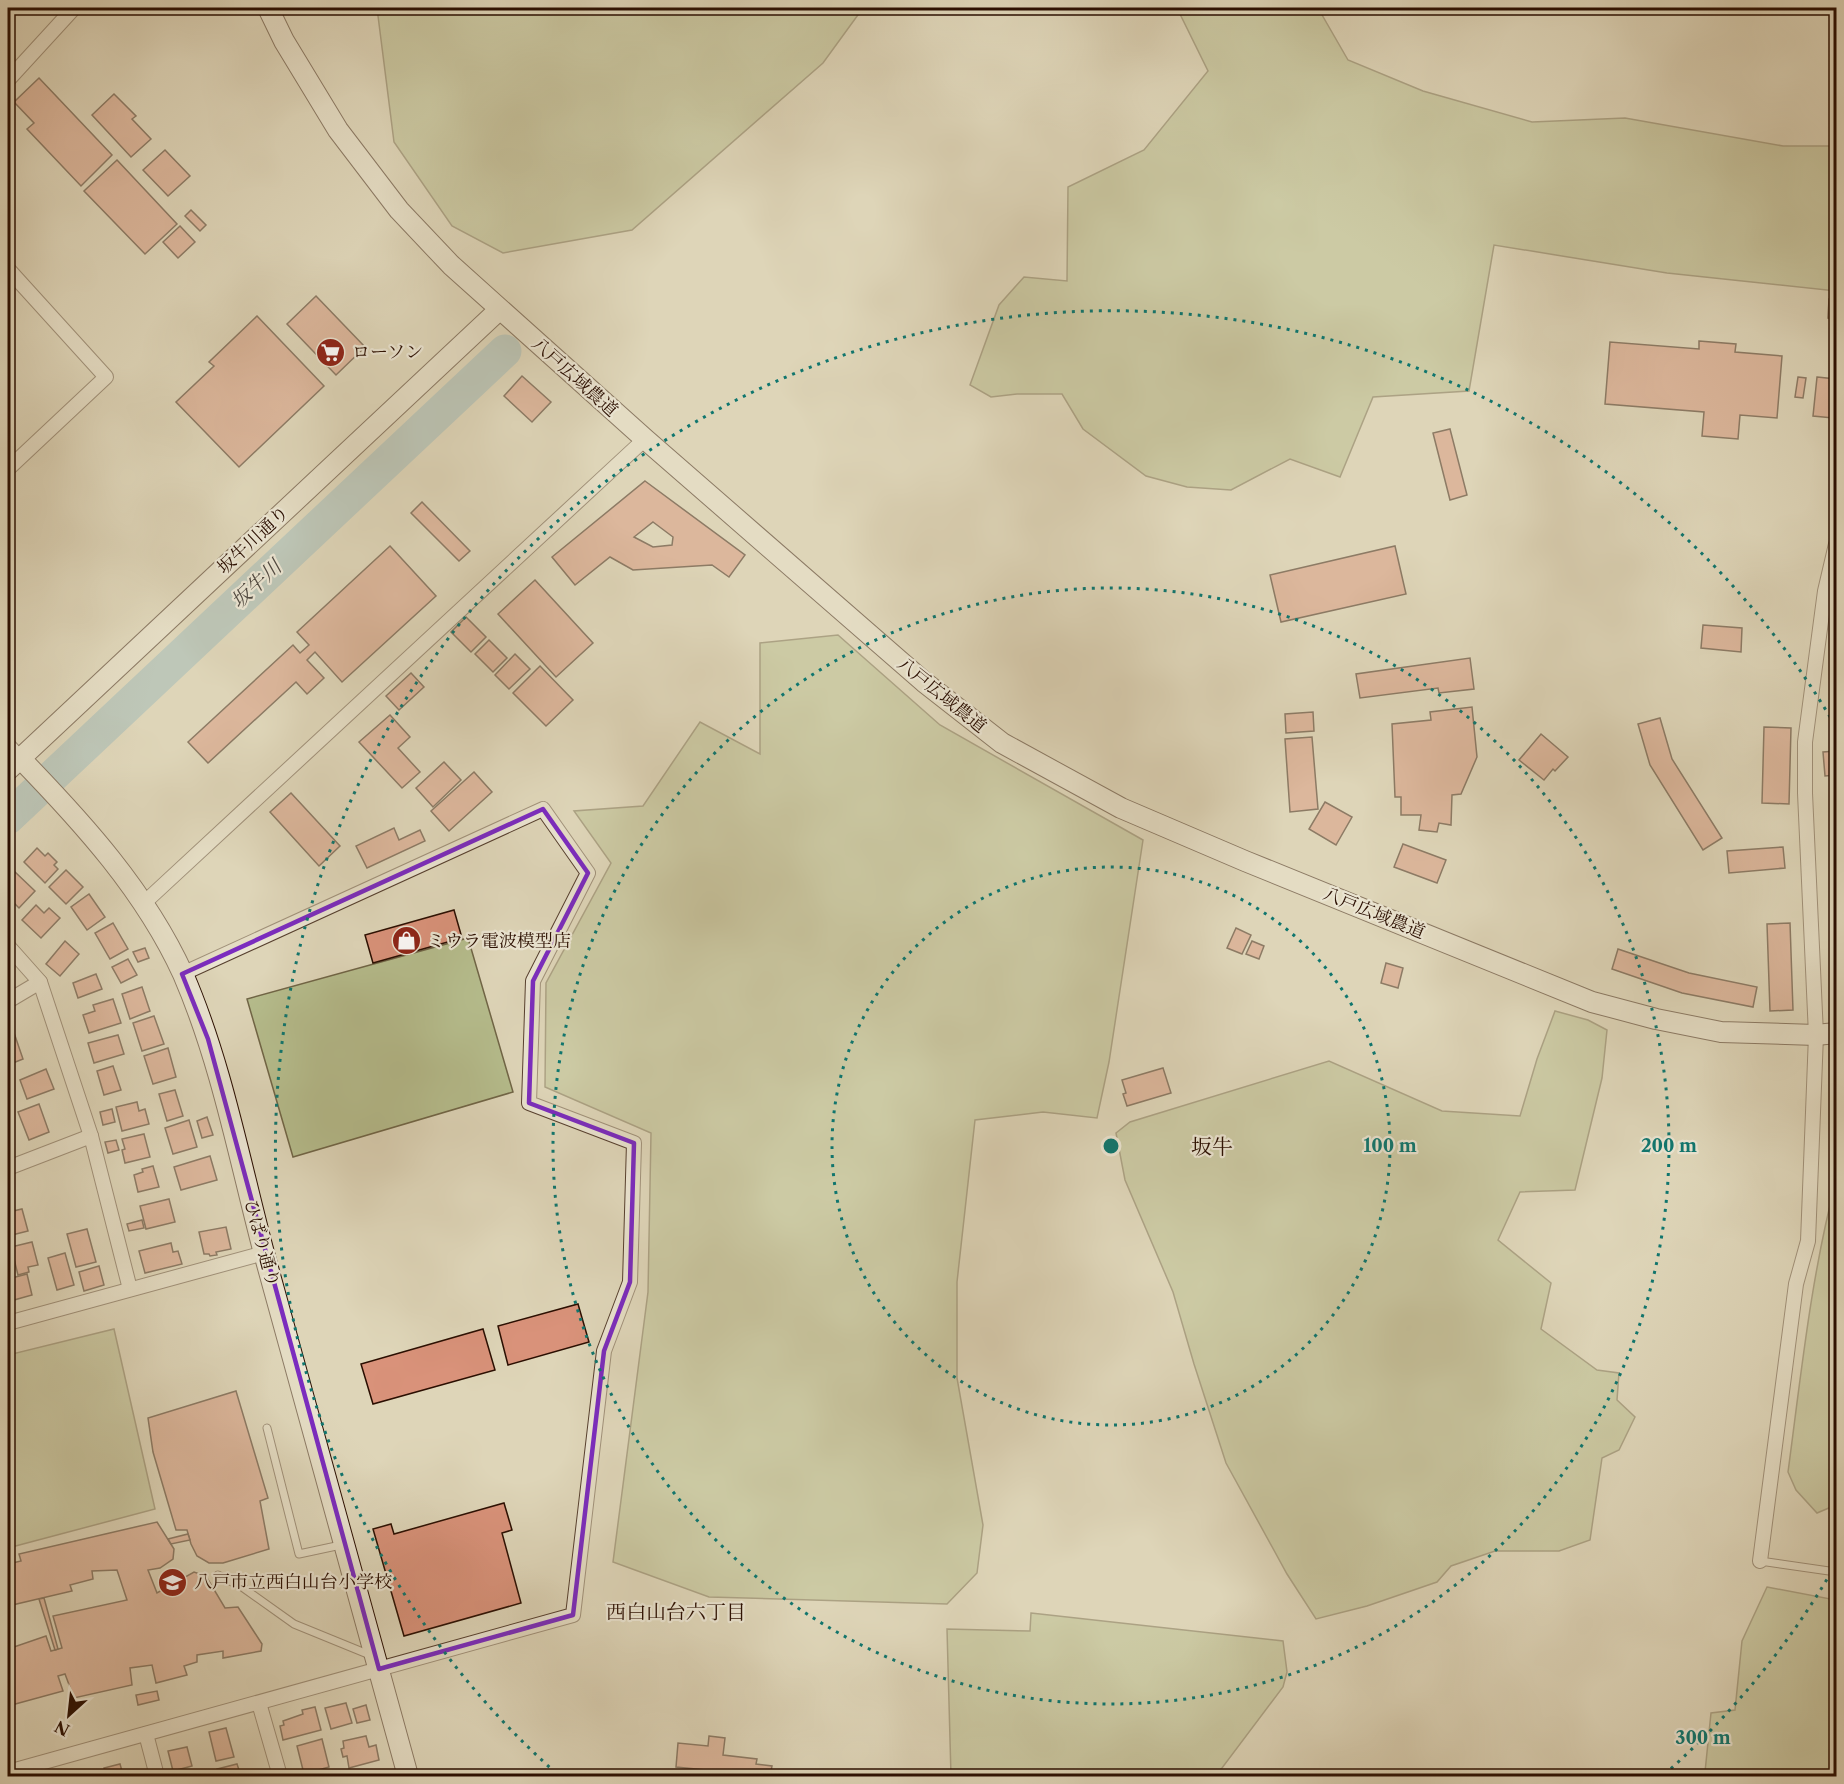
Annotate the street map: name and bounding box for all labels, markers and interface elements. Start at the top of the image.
street label: 八戸広域農道 [528,333,622,421]
supermarket icon: ローソン [315,336,347,368]
place label: ローソン [352,341,423,363]
street label: 坂牛川通り [213,501,293,579]
water label: 坂牛川 [226,553,288,613]
street label: 八戸広域農道 [893,652,991,738]
street label: 八戸広域農道 [1320,883,1428,943]
shop icon: ミウラ電波模型店 [390,925,422,957]
place label: ミウラ電波模型店 [427,930,571,952]
district label: 坂牛 [1191,1134,1233,1159]
text: 100 m [1363,1135,1417,1157]
text: 200 m [1641,1135,1697,1157]
centre of rings [1101,1136,1121,1156]
street label: ひばり通り [240,1197,284,1289]
school or university icon: 八戸市立西白山台小学校 [157,1566,189,1598]
place label: 八戸市立西白山台小学校 [194,1571,392,1593]
district label: 西白山台六丁目 [606,1600,746,1624]
north arrow [39,1685,99,1745]
text: N [51,1716,73,1740]
text: 300 m [1675,1727,1731,1749]

